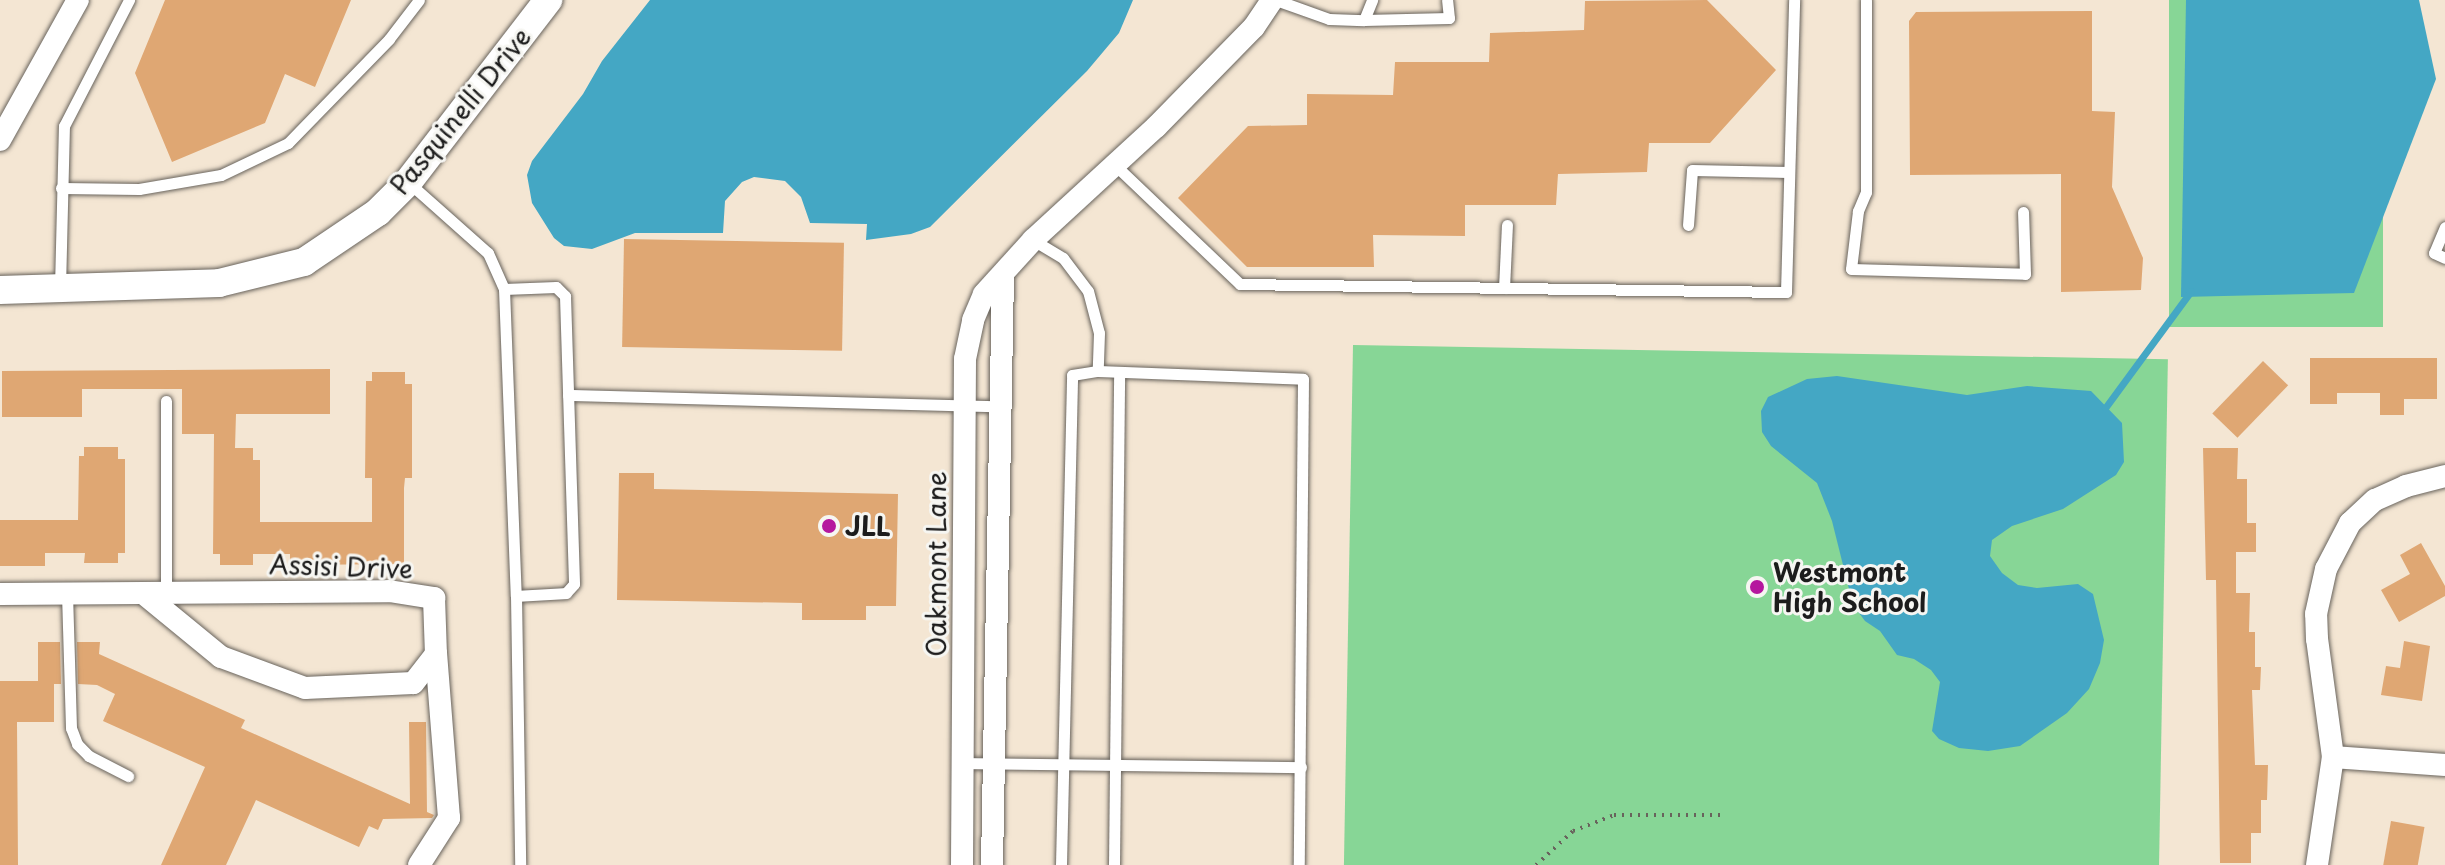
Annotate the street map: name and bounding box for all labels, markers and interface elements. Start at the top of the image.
street label: Pasquinelli Drive [383,21,537,201]
street label: Oakmont Lane [920,472,952,656]
place label: JLL [845,510,891,542]
marker: JLL [820,517,838,535]
street label: Assisi Drive [268,548,414,584]
place label: Westmont High School [1773,556,1928,618]
marker: Westmont High School [1748,578,1766,596]

